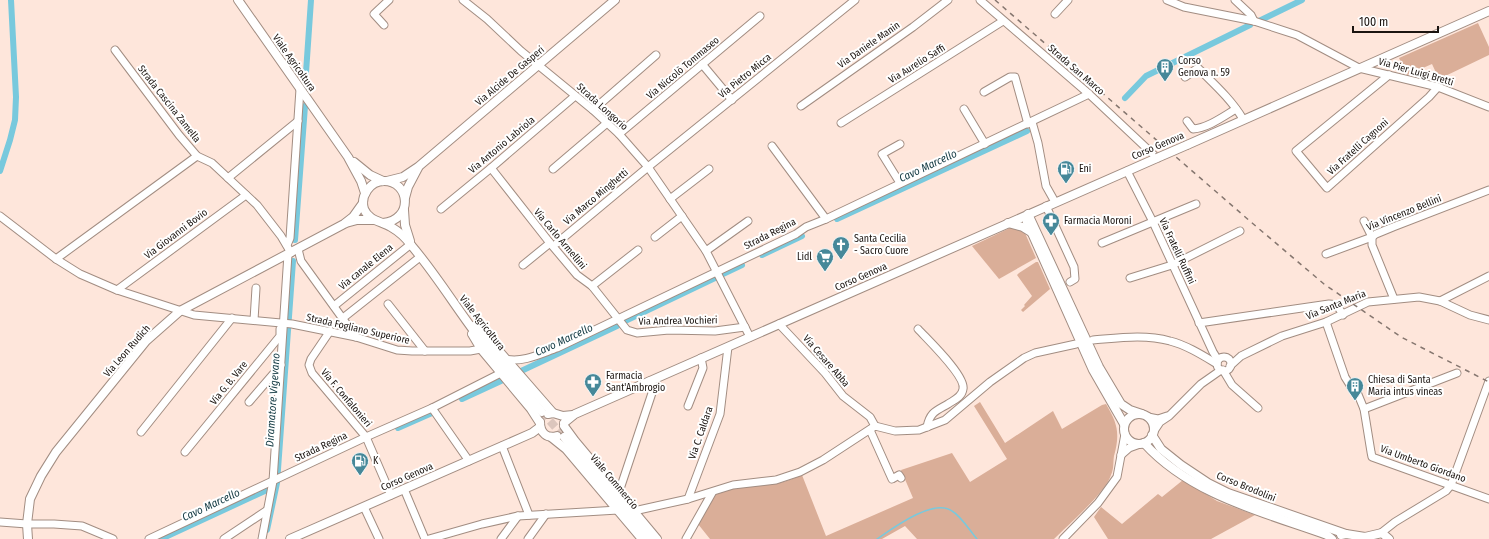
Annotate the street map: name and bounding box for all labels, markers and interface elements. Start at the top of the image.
scale bar [1353,8,1438,34]
text: 100 m [1359,15,1388,29]
street label: Via Daniele Manin [836,19,902,71]
street label: Viale Agricoltura [270,32,318,94]
street label: Via Niccolò Tommaseo [644,34,722,102]
street label: Via Aurelio Saffi [887,42,947,86]
street label: Strada San Marco [1045,42,1107,98]
street label: Via Alcide De Gasperi [473,44,547,108]
street label: Via Pietro Micca [716,51,774,101]
place label: Corso Genova n. 59 [1178,55,1230,79]
street label: Via Pier Luigi Bretti [1377,56,1455,88]
building icon: Corso Genova n. 59 [1155,57,1175,82]
street label: Strada Cascina Zamella [135,63,203,145]
street label: Strada Longorio [574,81,630,133]
street label: Via Antonio Labriola [467,114,538,176]
street label: Via Fratelli Cagnoni [1325,116,1391,178]
street label: Corso Genova [1130,130,1186,162]
water label: Cavo Marcello [897,147,959,185]
fuel station icon: Eni [1056,159,1076,184]
place label: Eni [1079,163,1091,175]
street label: Via Marco Minghetti [561,166,631,228]
street label: Via Vincenzo Bellini [1365,193,1443,233]
street label: Via Giovanni Bovio [142,206,210,262]
street label: Via Carlo Armellini [531,206,589,272]
pharmacy icon: Farmacia Moroni [1041,211,1061,236]
place label: Farmacia Moroni [1064,215,1131,227]
street label: Strada Regina [742,216,798,252]
street label: Via Fratelli Ruffini [1156,216,1198,286]
place label: Santa Cecilia - Sacro Cuore [854,233,909,257]
church icon: Santa Cecilia - Sacro Cuore [831,235,851,260]
street label: Via canale Elena [336,241,396,292]
supermarket icon: Lidl [815,247,835,272]
place label: Lidl [797,251,812,263]
street label: Corso Genova [833,260,889,294]
street label: Via Santa Maria [1304,288,1368,322]
street label: Viale Agricoltura [457,293,507,353]
street label: Strada Fogliano Superiore [305,311,411,347]
street label: Via Andrea Vochieri [638,314,718,328]
water label: Cavo Marcello [533,321,595,359]
street label: Via Leon Rudich [101,323,153,379]
street label: Via Cesare Abba [800,333,852,390]
water label: Diramatore Vigevano [263,352,283,447]
street label: Via G. B. Vare [208,359,250,407]
street label: Via F. Confalonieri [318,366,374,430]
place label: Farmacia Sant'Ambrogio [606,370,665,394]
pharmacy icon: Farmacia Sant'Ambrogio [583,372,603,397]
place label: Chiesa di Santa Maria intus vineas [1368,374,1442,398]
building icon: Chiesa di Santa Maria intus vineas [1345,376,1365,401]
street label: Via C. Caldara [686,405,716,461]
street label: Strada Regina [293,430,349,464]
street label: Via Umberto Giordano [1378,443,1468,485]
fuel station icon: K [350,451,370,476]
street label: Viale Commercio [588,452,640,512]
place label: K [373,455,379,467]
street label: Corso Genova [379,460,435,494]
street label: Corso Brodolini [1215,470,1277,504]
water label: Cavo Marcello [180,486,242,524]

